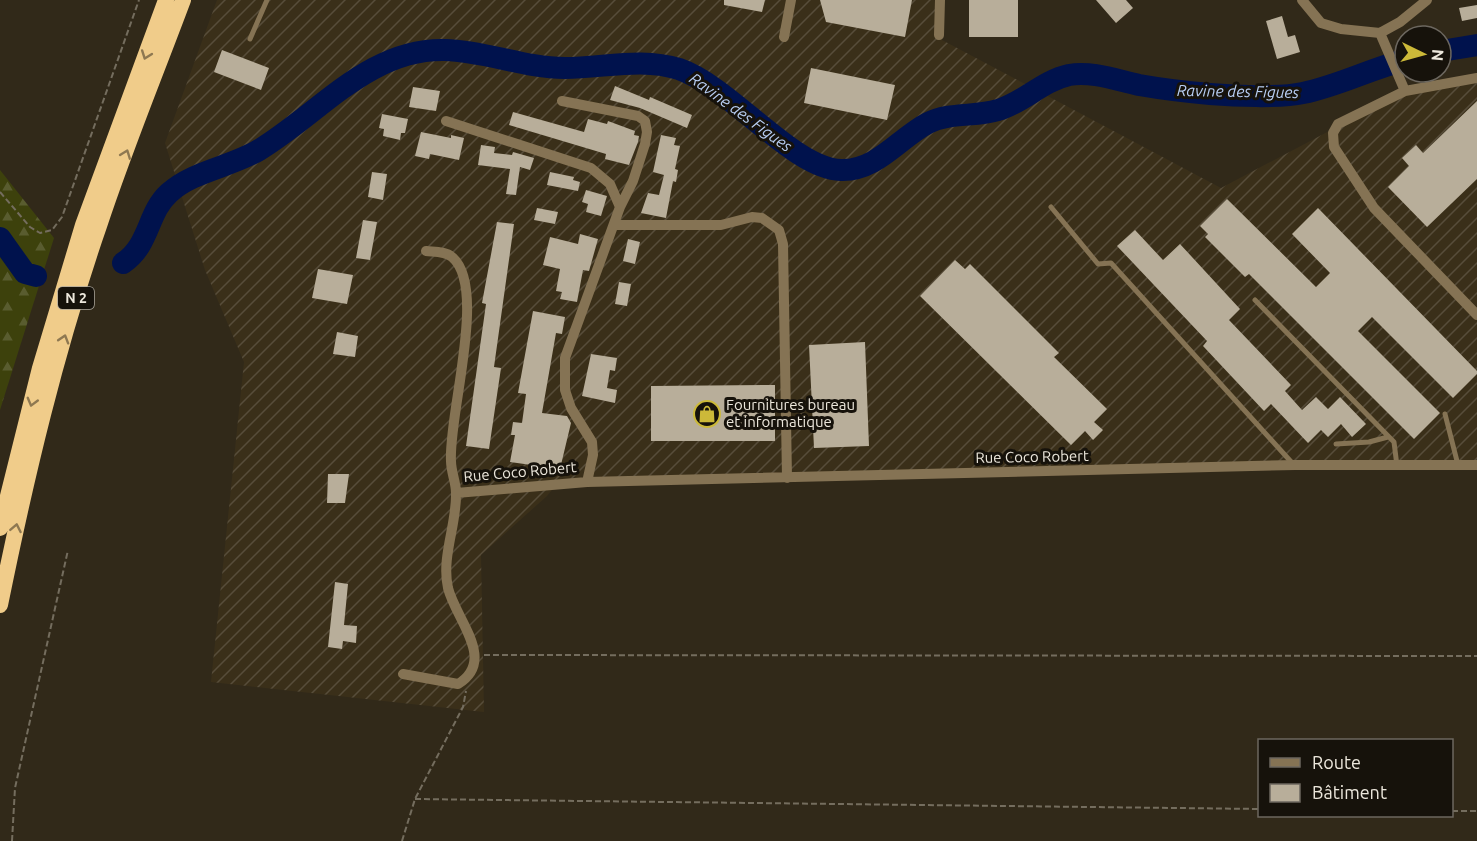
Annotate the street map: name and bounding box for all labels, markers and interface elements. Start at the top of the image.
north arrow [1393,24,1453,84]
one-way arrow [140,49,153,60]
text: N [1428,49,1447,62]
water label: Ravine des Figues [686,69,796,155]
water label: Ravine des Figues [1177,81,1300,101]
one-way arrow [118,149,131,160]
road number: N 2 [58,287,94,309]
one-way arrow [57,334,69,345]
place label: Fournitures bureau et informatique [726,396,855,430]
one-way arrow [26,397,39,407]
shop icon: Fournitures bureau et informatique [692,399,722,429]
street label: Rue Coco Robert [975,447,1089,466]
street label: Rue Coco Robert [463,458,577,485]
one-way arrow [9,523,22,533]
legend [1258,739,1453,817]
text: Route [1312,752,1361,772]
text: Bâtiment [1312,782,1387,802]

